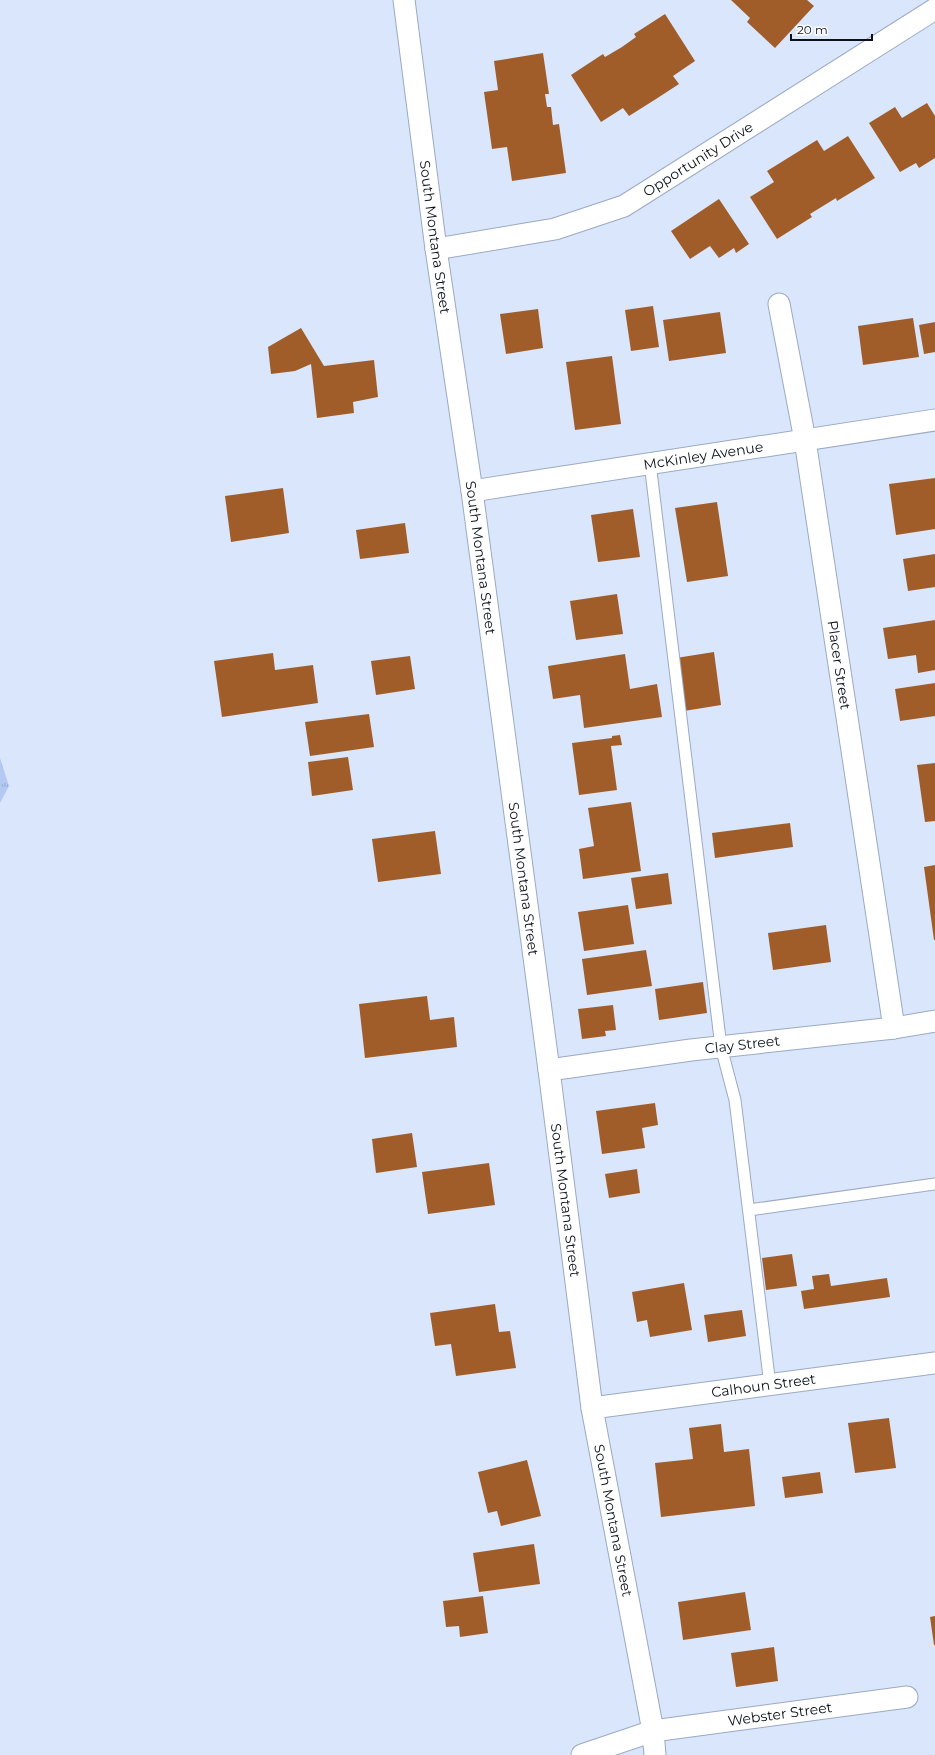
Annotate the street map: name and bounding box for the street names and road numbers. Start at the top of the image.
street label: Opportunity Drive [640,118,756,201]
street label: South Montana Street [416,159,455,315]
street label: McKinley Avenue [642,437,764,474]
street label: South Montana Street [462,480,500,636]
street label: Placer Street [823,619,855,711]
street label: South Montana Street [504,801,543,957]
street label: Clay Street [704,1031,781,1057]
street label: South Montana Street [547,1122,584,1278]
street label: Calhoun Street [710,1370,817,1401]
street label: South Montana Street [590,1443,637,1598]
street label: Webster Street [727,1698,834,1730]

